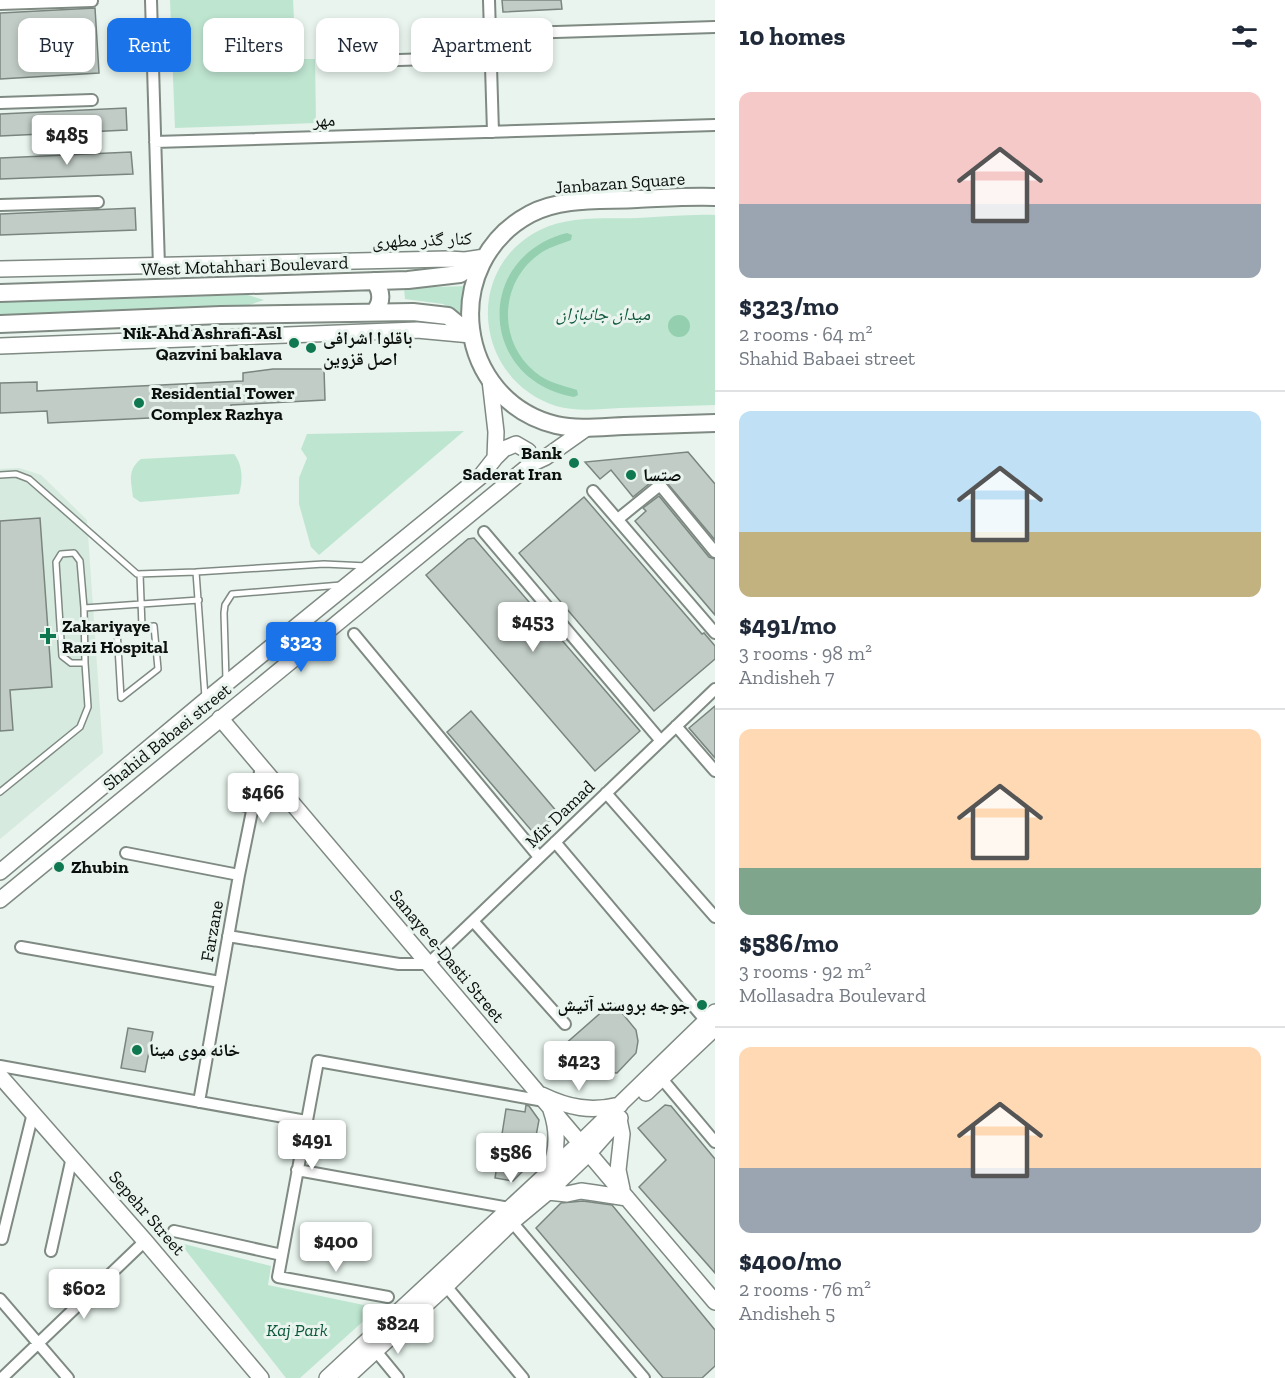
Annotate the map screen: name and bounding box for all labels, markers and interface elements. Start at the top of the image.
chip: Buy [18,18,95,72]
chip: Rent [107,18,191,72]
chip: Filters [203,18,304,72]
chip: New [316,18,399,72]
chip: Apartment [411,18,553,72]
text: 10 homes [739,20,845,52]
icon: filters [1228,20,1261,53]
street label: مهر [311,109,336,131]
pin: $485 [31,115,103,166]
text: $485 [46,122,88,146]
icon: home [946,131,1054,239]
street label: Janbazan Square [554,167,686,199]
street label: کنار گذر مطهری [372,227,473,253]
street label: West Motahhari Boulevard [141,251,349,281]
text: $323/mo [739,290,839,322]
park label: میدان جانبازان [556,303,651,325]
place label: Nik-Ahd Ashrafi-Asl Qazvini baklava [123,322,282,365]
text: 2 rooms · 64 m² [739,322,872,346]
place label: باقلوا اشرافی اصل قزوین [323,327,413,370]
marker: Nik-Ahd Ashrafi-Asl Qazvini baklava [287,336,301,350]
marker: باقلوا اشرافی اصل قزوین [304,341,318,355]
text: Shahid Babaei street [739,346,915,370]
place label: Residential Tower Complex Razhya [151,382,295,425]
marker: Residential Tower Complex Razhya [132,396,146,410]
place label: Bank Saderat Iran [462,442,562,485]
icon: home [946,450,1054,558]
marker: Bank Saderat Iran [567,456,581,470]
place label: صتسا [643,464,682,486]
marker: صتسا [624,468,638,482]
pin: $453 [497,602,569,653]
text: $453 [512,609,554,633]
text: $491/mo [739,609,836,641]
place label: Zakariyaye Razi Hospital [62,615,168,658]
pin: $323 [265,622,337,673]
marker: Zakariyaye Razi Hospital [39,627,57,645]
text: $323 [280,629,322,653]
text: 3 rooms · 98 m² [739,641,872,665]
text: Andisheh 7 [739,665,834,689]
street label: Shahid Babaei street [98,678,236,795]
icon: home [946,768,1054,876]
pin: $466 [227,773,299,824]
street label: Mir Damad [521,776,599,852]
text: $466 [242,780,284,804]
place label: Zhubin [71,856,129,878]
marker: Zhubin [52,860,66,874]
street label: Sanaye-e-Dasti Street [385,885,509,1027]
street label: Farzane [196,899,228,963]
text: $586/mo [739,927,839,959]
text: 3 rooms · 92 m² [739,959,871,983]
text: Mollasadra Boulevard [739,983,926,1007]
place label: جوجه بروستد آتیش [557,994,690,1016]
marker: جوجه بروستد آتیش [695,998,709,1012]
place label: خانه موی مینا [149,1039,240,1061]
pin: $423 [543,1041,615,1092]
marker: خانه موی مینا [130,1043,144,1057]
text: $423 [558,1048,600,1072]
icon: home [946,1086,1054,1194]
pin: $491 [276,1120,348,1171]
text: $491 [292,1127,332,1151]
pin: $586 [475,1133,547,1184]
text: $586 [490,1140,532,1164]
street label: Sepehr Street [104,1166,190,1260]
pin: $400 [300,1222,372,1273]
text: $400 [314,1229,358,1253]
text: $400/mo [739,1245,842,1277]
pin: $602 [48,1269,120,1320]
text: $602 [63,1276,105,1300]
text: 2 rooms · 76 m² [739,1277,871,1301]
text: Andisheh 5 [739,1301,835,1325]
pin: $824 [362,1304,434,1355]
text: $824 [377,1311,419,1335]
park label: Kaj Park [266,1319,328,1341]

